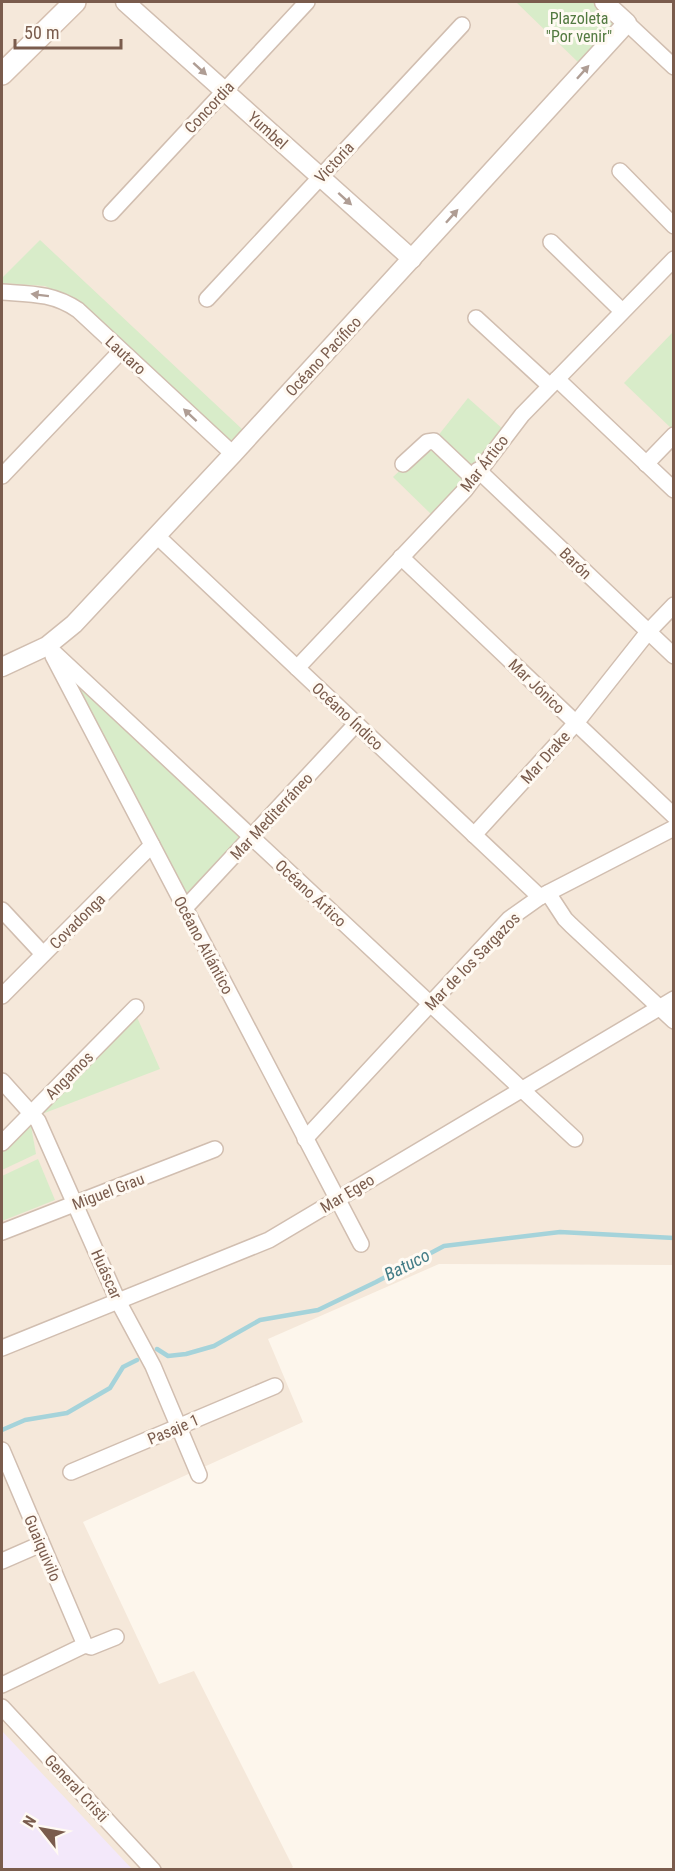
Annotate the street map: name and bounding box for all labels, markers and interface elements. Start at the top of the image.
park label: Plazoleta "Por venir" [546,9,612,46]
scale bar [15,12,122,50]
text: 50 m [24,22,59,43]
one-way arrow [192,62,207,76]
one-way arrow [576,65,589,80]
street label: Concordia [180,77,238,137]
street label: Yumbel [244,108,291,153]
street label: Victoria [311,138,358,187]
one-way arrow [337,192,352,205]
one-way arrow [444,209,458,223]
one-way arrow [30,290,49,300]
street label: Océano Pacífico [281,312,365,400]
street label: Lautaro [102,332,150,379]
one-way arrow [183,408,197,422]
street label: Mar Ártico [456,431,512,495]
street label: Barón [556,544,596,583]
street label: Mar Jónico [505,655,569,718]
street label: Océano Índico [308,679,387,754]
street label: Mar Drake [517,727,574,788]
street label: Mar Mediterráneo [226,769,317,864]
street label: Océano Ártico [271,856,350,931]
street label: Covadonga [46,890,109,953]
street label: Océano Atlántico [170,893,237,998]
street label: Mar de los Sargazos [421,909,524,1014]
street label: Angamos [41,1047,97,1103]
street label: Miguel Grau [69,1169,147,1214]
street label: Mar Egeo [317,1170,378,1217]
water label: Batuco [380,1244,433,1285]
street label: Huáscar [87,1246,126,1302]
street label: Pasaje 1 [145,1410,202,1449]
street label: Guaiquivilo [20,1512,65,1584]
street label: General Cristi [41,1751,113,1826]
north arrow [12,1799,72,1859]
text: N [19,1812,40,1831]

